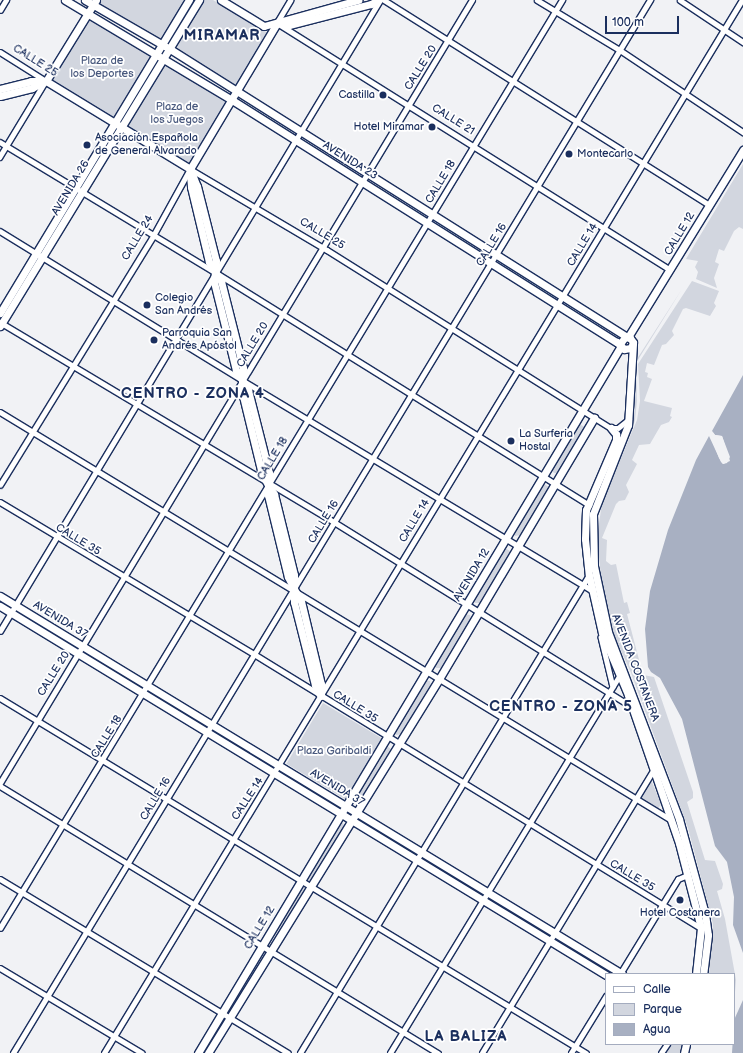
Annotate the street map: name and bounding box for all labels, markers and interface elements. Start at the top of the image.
scale bar [607,8,681,34]
text: 100 m [612,15,644,30]
district label: MIRAMAR [184,27,260,45]
street label: CALLE 25 [10,42,60,80]
street label: CALLE 20 [402,43,440,93]
park label: Plaza de los Deportes [70,55,134,81]
place label: Castilla [339,88,375,102]
marker: Castilla [378,90,388,100]
park label: Plaza de los Juegos [150,101,204,127]
street label: CALLE 21 [429,102,477,138]
place label: Hotel Miramar [354,120,424,134]
marker: Hotel Miramar [427,122,437,132]
place label: Asociación Española de General Alvarado [95,132,198,158]
street label: AVENIDA 23 [320,139,380,183]
marker: Asociación Española de General Alvarado [82,140,92,150]
place label: Montecarlo [577,147,633,161]
marker: Montecarlo [564,149,574,159]
street label: AVENIDA 26 [49,158,93,218]
street label: CALLE 18 [423,158,459,206]
street label: CALLE 12 [662,210,698,258]
street label: CALLE 24 [119,213,157,263]
street label: CALLE 25 [297,215,347,253]
street label: CALLE 16 [474,221,510,269]
street label: CALLE 14 [565,221,601,269]
place label: Colegio San Andrés [155,292,212,318]
marker: Colegio San Andrés [142,300,152,310]
street label: CALLE 20 [234,320,272,370]
place label: Parroquia San Andrés Apóstol [162,327,237,353]
marker: Parroquia San Andrés Apóstol [149,335,159,345]
district label: CENTRO - ZONA 4 [121,385,265,403]
place label: La Surferia Hostal [519,428,573,454]
street label: CALLE 18 [255,435,291,483]
marker: La Surferia Hostal [506,436,516,446]
street label: CALLE 14 [397,497,433,545]
street label: CALLE 16 [306,498,342,546]
street label: CALLE 35 [53,521,103,559]
street label: AVENIDA 12 [451,546,493,604]
street label: AVENIDA 37 [30,599,90,641]
street label: AVENIDA COSTANERA [608,613,662,723]
street label: CALLE 20 [35,649,73,699]
street label: CALLE 35 [330,688,380,726]
district label: CENTRO - ZONA 5 [489,698,633,716]
street label: CALLE 18 [89,713,125,761]
park label: Plaza Garibaldi [297,744,371,758]
street label: AVENIDA 37 [307,767,367,809]
street label: CALLE 16 [138,775,174,823]
street label: CALLE 14 [229,775,267,823]
street label: CALLE 35 [607,857,657,895]
marker: Hotel Costanera [675,895,685,905]
street label: CALLE 12 [242,904,278,952]
place label: Hotel Costanera [640,906,720,920]
legend [605,973,735,1045]
text: Calle [643,982,671,997]
text: Parque [643,1002,682,1017]
text: Agua [643,1022,671,1037]
district label: LA BALIZA [425,1028,507,1046]

